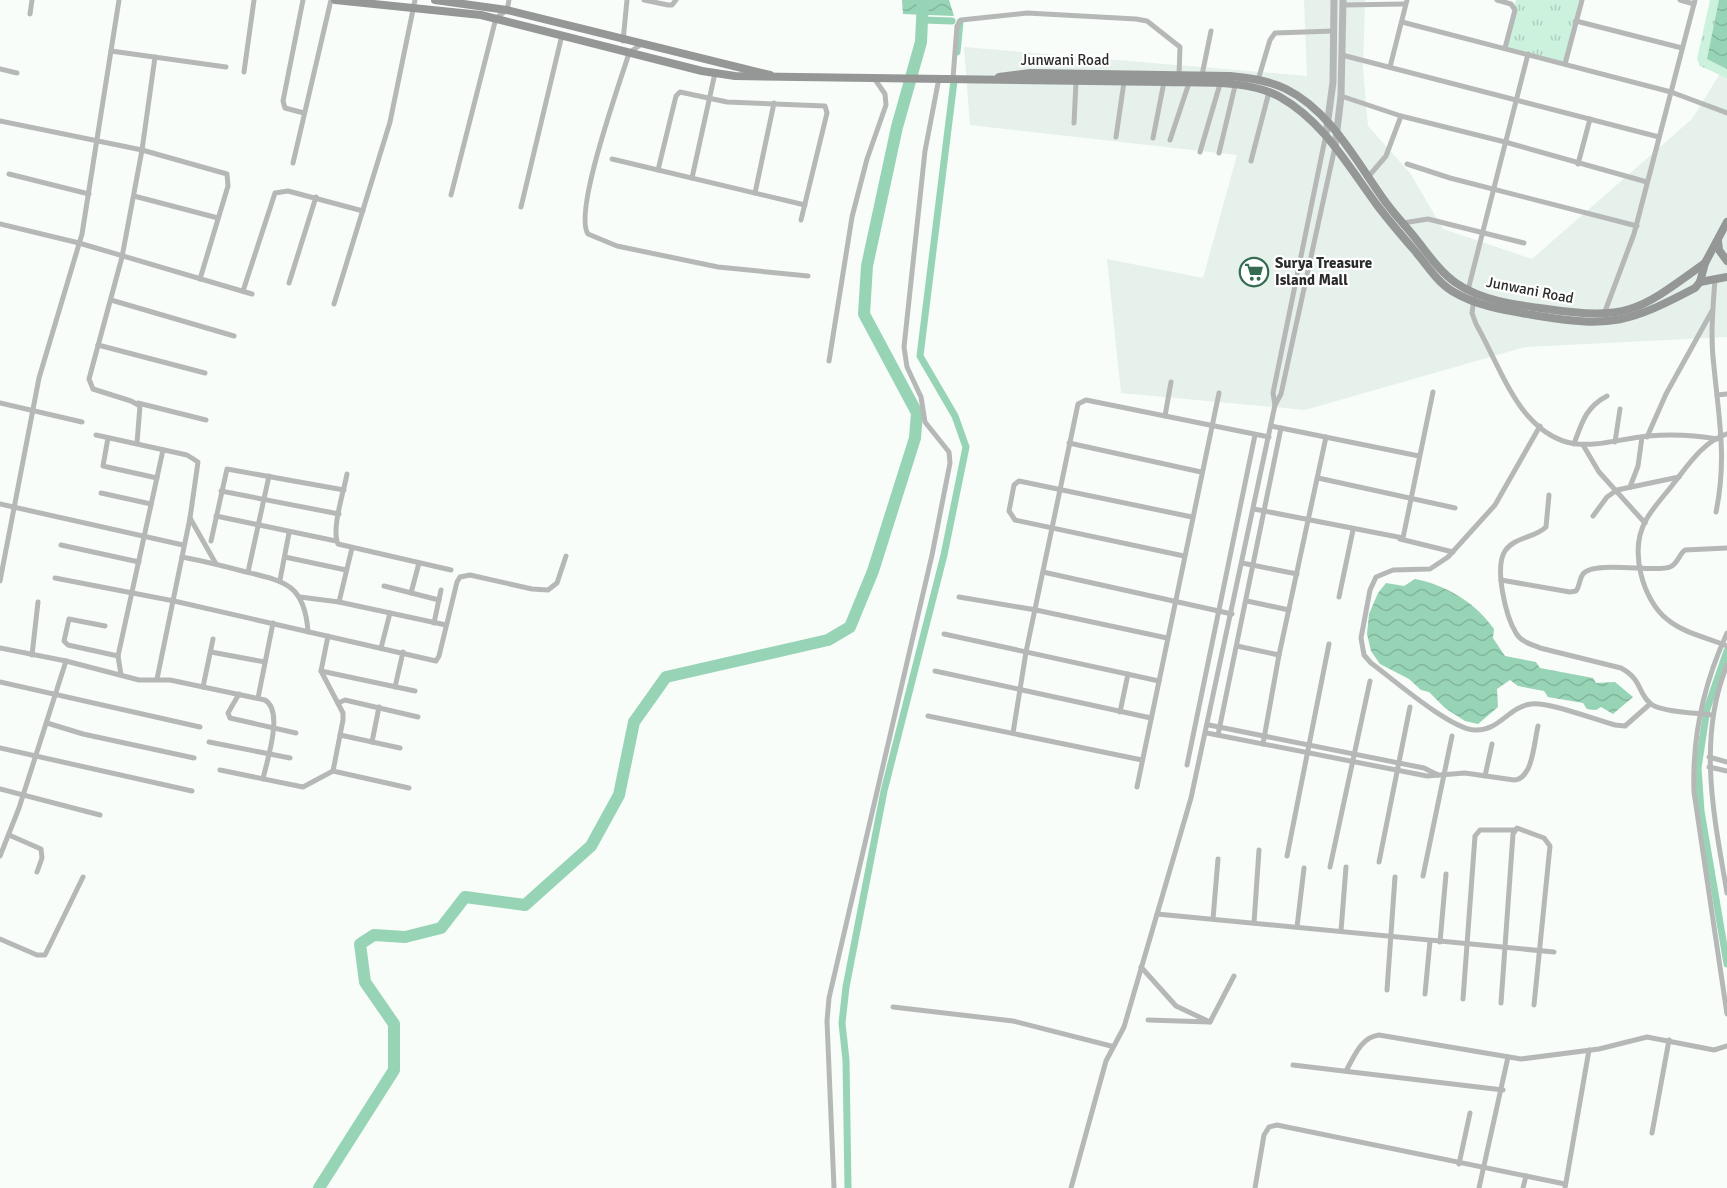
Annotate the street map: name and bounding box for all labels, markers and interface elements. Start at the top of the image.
street label: Junwani Road [1021,51,1109,69]
place label: Surya Treasure Island Mall [1275,254,1372,289]
supermarket icon: Surya Treasure Island Mall [1238,256,1270,288]
street label: Junwani Road [1485,273,1575,307]

